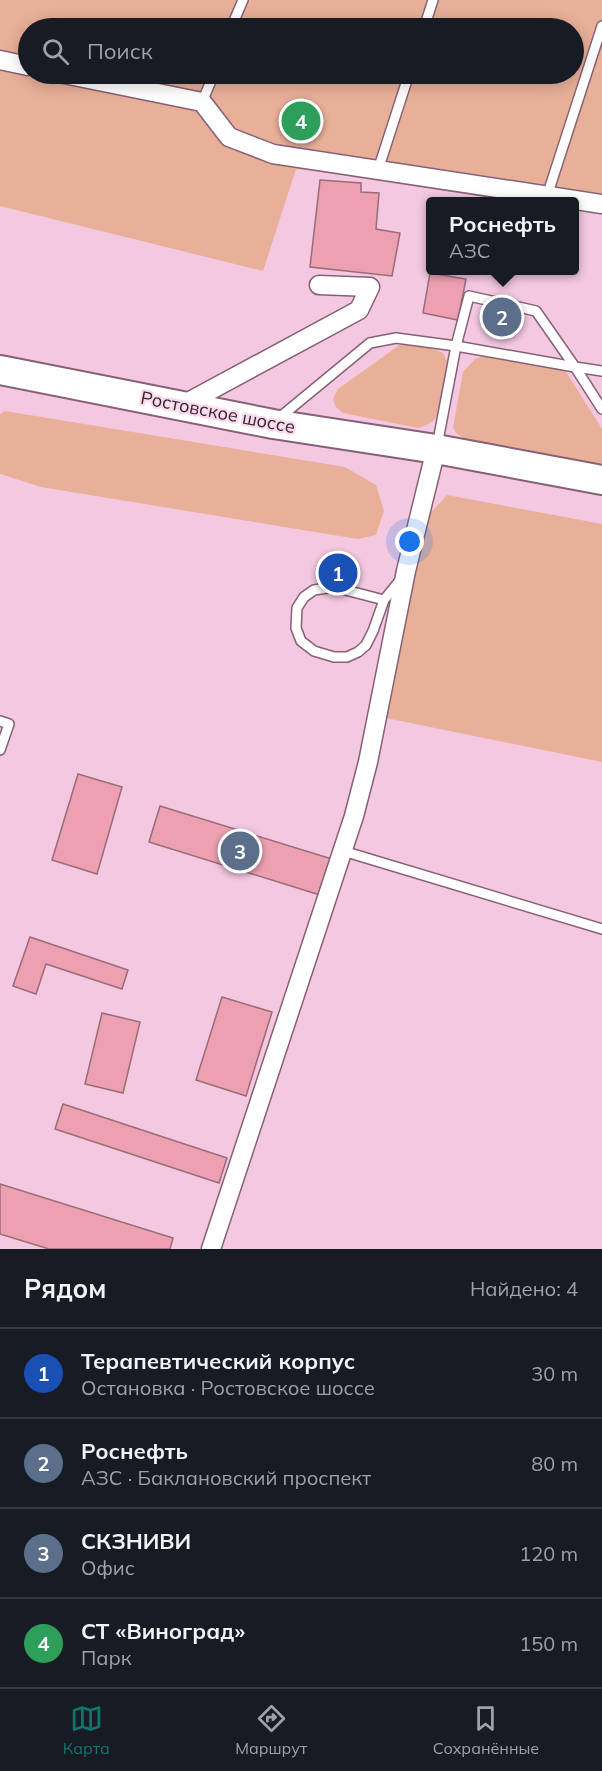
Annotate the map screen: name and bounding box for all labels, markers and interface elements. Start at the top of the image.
search box [18,18,584,84]
icon: search [39,35,72,68]
text: Поиск [87,37,153,65]
pin: 4 [282,98,320,144]
popup [426,197,579,275]
text: Роснефть [449,210,556,238]
text: АЗС [449,238,490,263]
pin: 2 [482,294,522,340]
street label: Ростовское шоссе [139,386,297,438]
your location [395,527,424,556]
pin: 1 [318,550,358,596]
pin: 3 [220,828,260,874]
text: Рядом [24,1272,107,1305]
text: Найдено: 4 [470,1276,578,1301]
text: Терапевтический корпус [81,1347,355,1375]
text: 1 [38,1361,50,1386]
text: 30 m [531,1361,578,1386]
text: Остановка · Ростовское шоссе [81,1375,375,1400]
text: Роснефть [81,1437,188,1465]
text: 2 [38,1451,50,1476]
text: 80 m [531,1451,578,1476]
text: АЗС · Баклановский проспект [81,1465,371,1490]
text: СКЗНИВИ [81,1527,191,1555]
text: 3 [38,1541,50,1566]
text: 120 m [519,1541,578,1566]
text: Офис [81,1555,135,1580]
text: СТ «Виноград» [81,1617,245,1645]
text: 4 [38,1631,50,1656]
text: 150 m [519,1631,578,1656]
text: Парк [81,1645,131,1670]
tab: Карта [63,1702,110,1758]
tab: Маршрут [235,1702,307,1758]
tab: Сохранённые [433,1702,539,1758]

